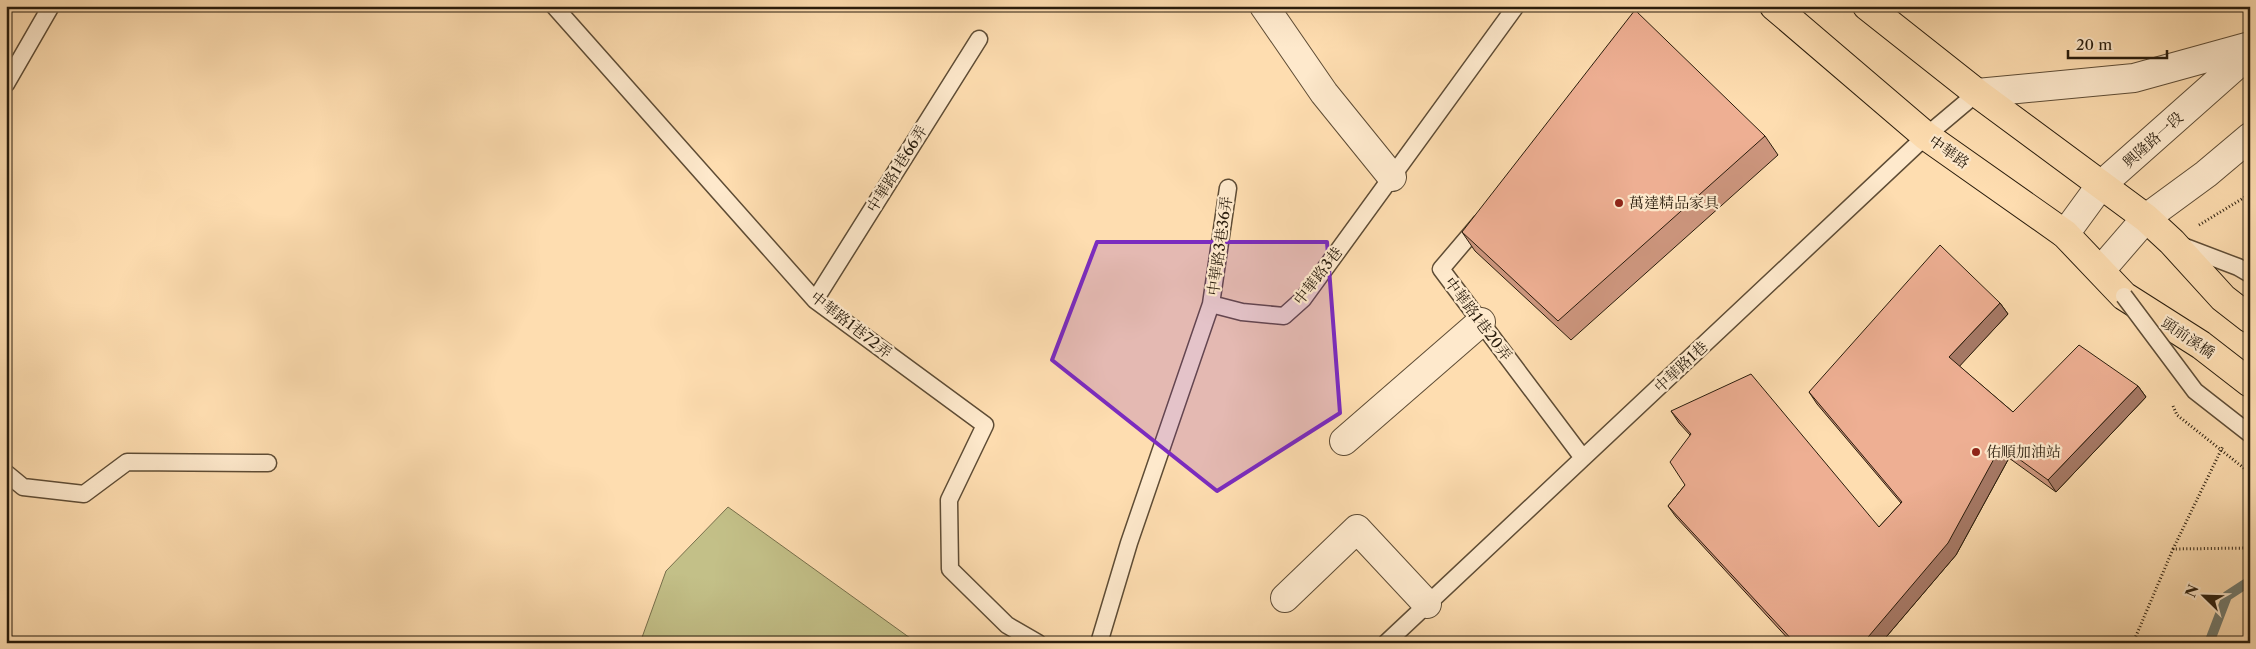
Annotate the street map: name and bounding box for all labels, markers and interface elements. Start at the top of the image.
scale bar [2068,28,2167,60]
text: 20 m [2076,35,2112,54]
street label: 興隆路一段 [2118,107,2187,172]
street label: 中華路1巷66弄 [862,122,931,216]
street label: 中華路 [1925,131,1973,172]
place label: 萬達精品家具 [1629,193,1719,212]
street label: 中華路3巷36弄 [1203,195,1236,297]
marker: 萬達精品家具 [1613,197,1625,209]
street label: 中華路3巷 [1289,243,1346,308]
street label: 中華路1巷20弄 [1441,273,1516,364]
street label: 中華路1巷72弄 [807,287,896,362]
street label: 頭前溪橋 [2158,313,2218,362]
street label: 中華路1巷 [1650,337,1711,396]
place label: 佑順加油站 [1986,442,2061,461]
marker: 佑順加油站 [1970,446,1982,458]
north arrow [2178,572,2228,622]
text: N [2181,582,2203,600]

